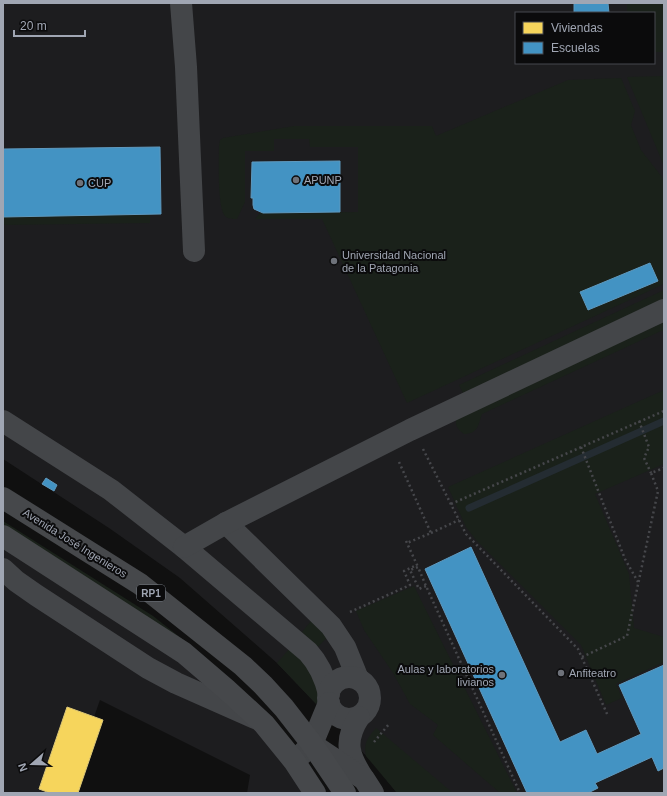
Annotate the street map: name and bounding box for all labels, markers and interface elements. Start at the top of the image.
scale bar [14,12,85,38]
legend [515,12,655,64]
text: 20 m [20,19,47,33]
text: Viviendas [551,21,603,35]
text: Escuelas [551,41,600,55]
place label: APUNP [304,174,342,186]
marker: APUNP [291,175,301,185]
place label: CUP [88,177,111,189]
marker: CUP [75,178,85,188]
place label: Universidad Nacional de la Patagonia [342,249,446,274]
marker: Universidad Nacional de la Patagonia [329,256,339,266]
street label: Avenida José Ingenieros [21,506,130,580]
road number: RP1 [137,585,165,601]
place label: Aulas y laboratorios livianos [397,663,494,688]
place label: Anfiteatro [569,667,616,679]
marker: Anfiteatro [556,668,566,678]
marker: Aulas y laboratorios livianos [497,670,507,680]
north arrow [12,744,52,784]
text: N [16,762,30,773]

